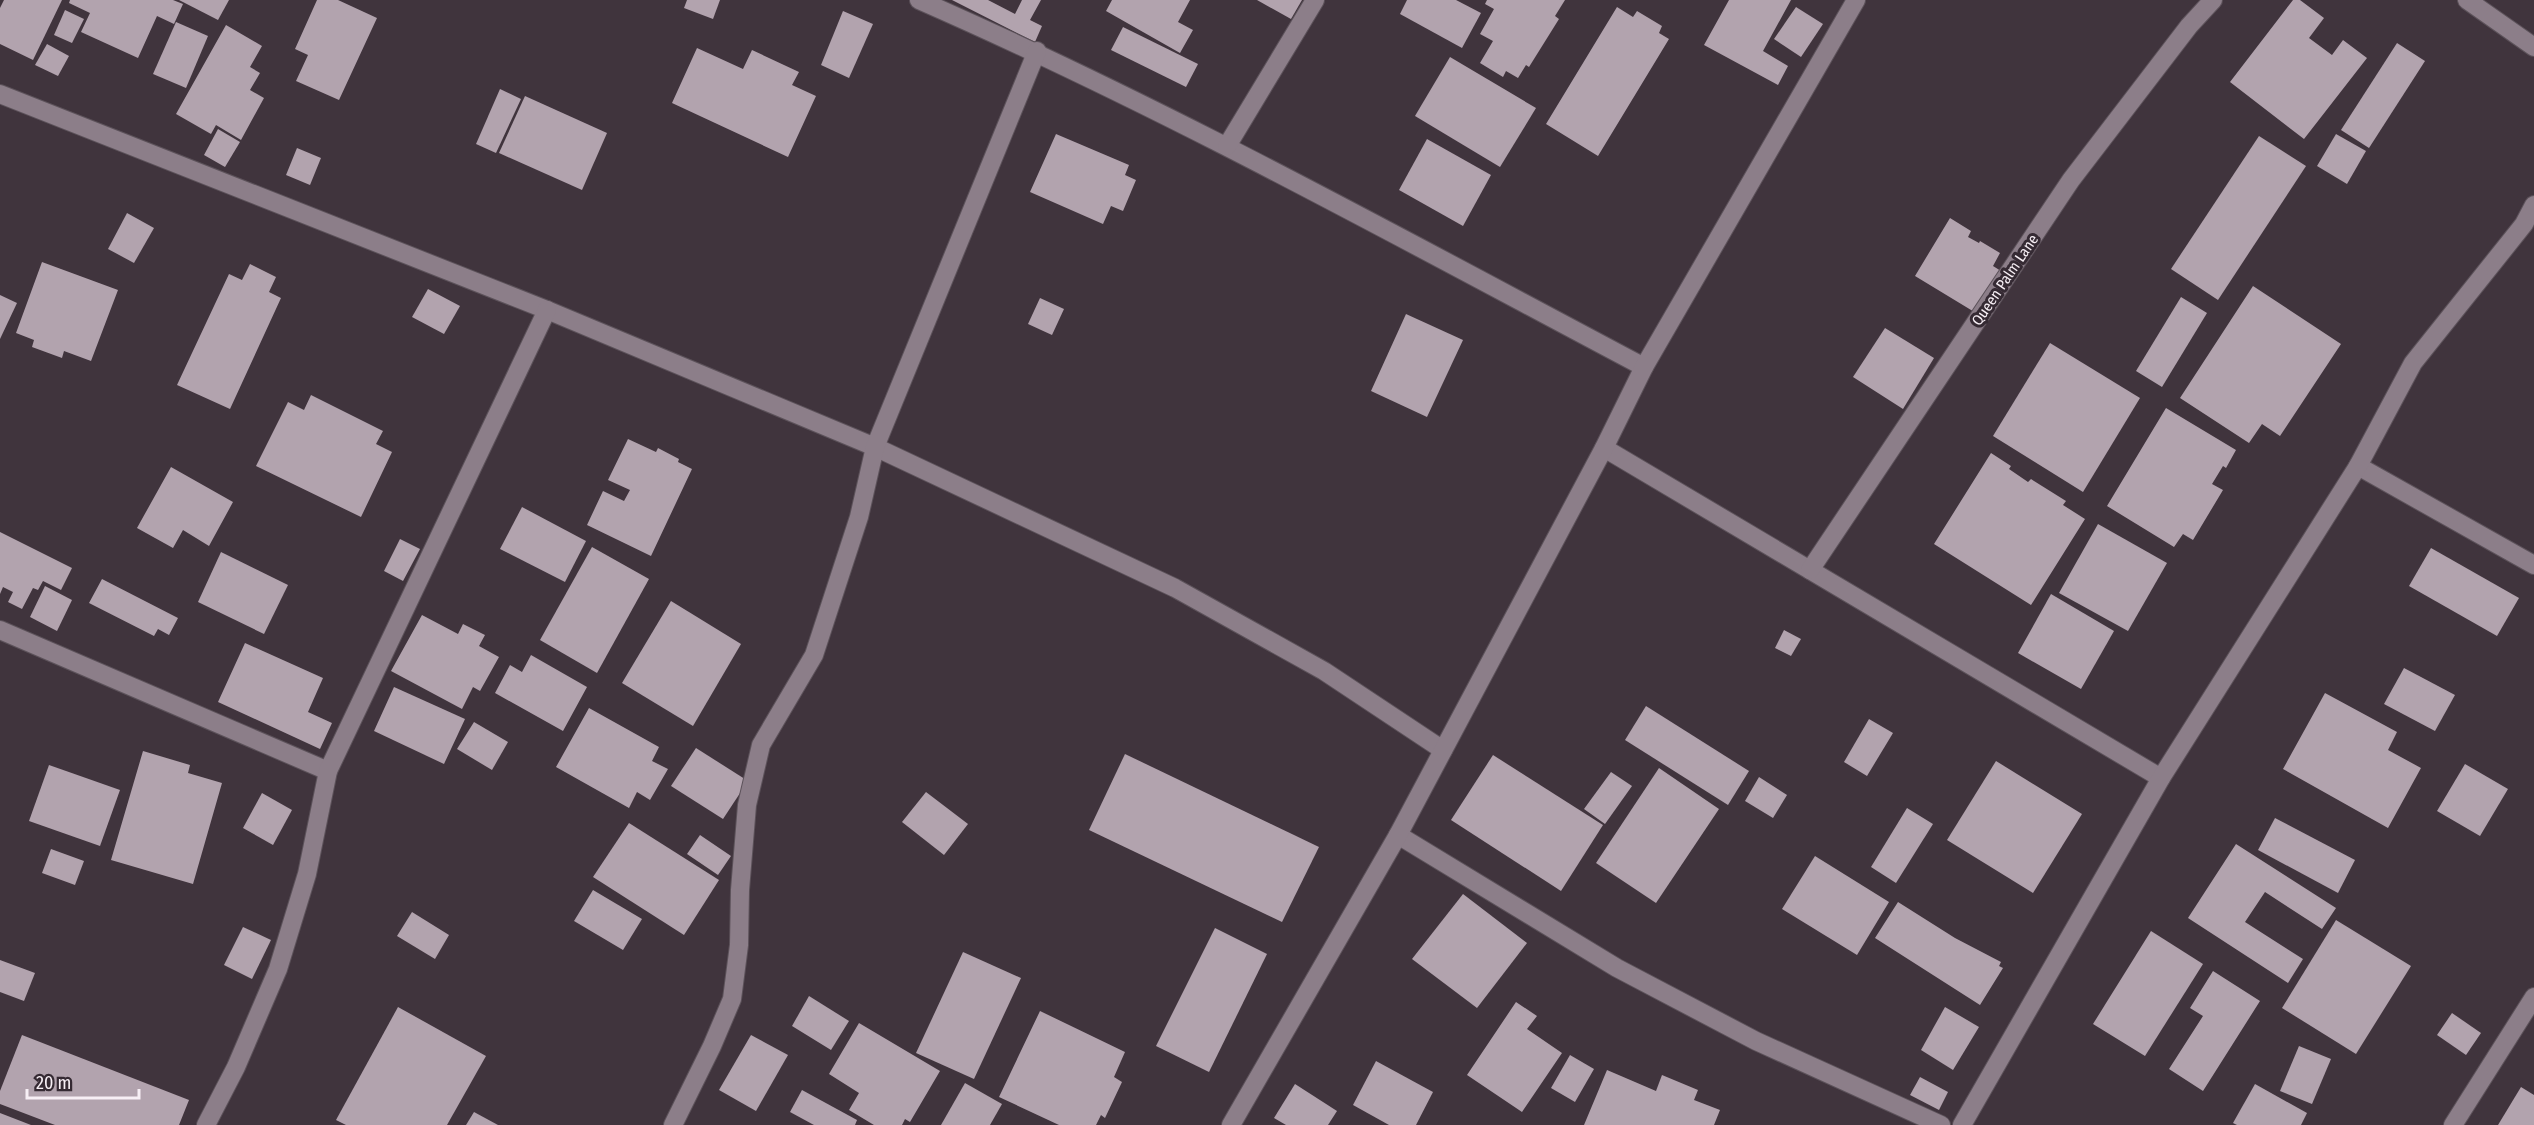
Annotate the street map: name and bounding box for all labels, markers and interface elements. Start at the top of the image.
street label: Queen Palm Lane [1968,231,2042,329]
scale bar [27,1062,140,1100]
text: 20 m [36,1072,71,1094]

